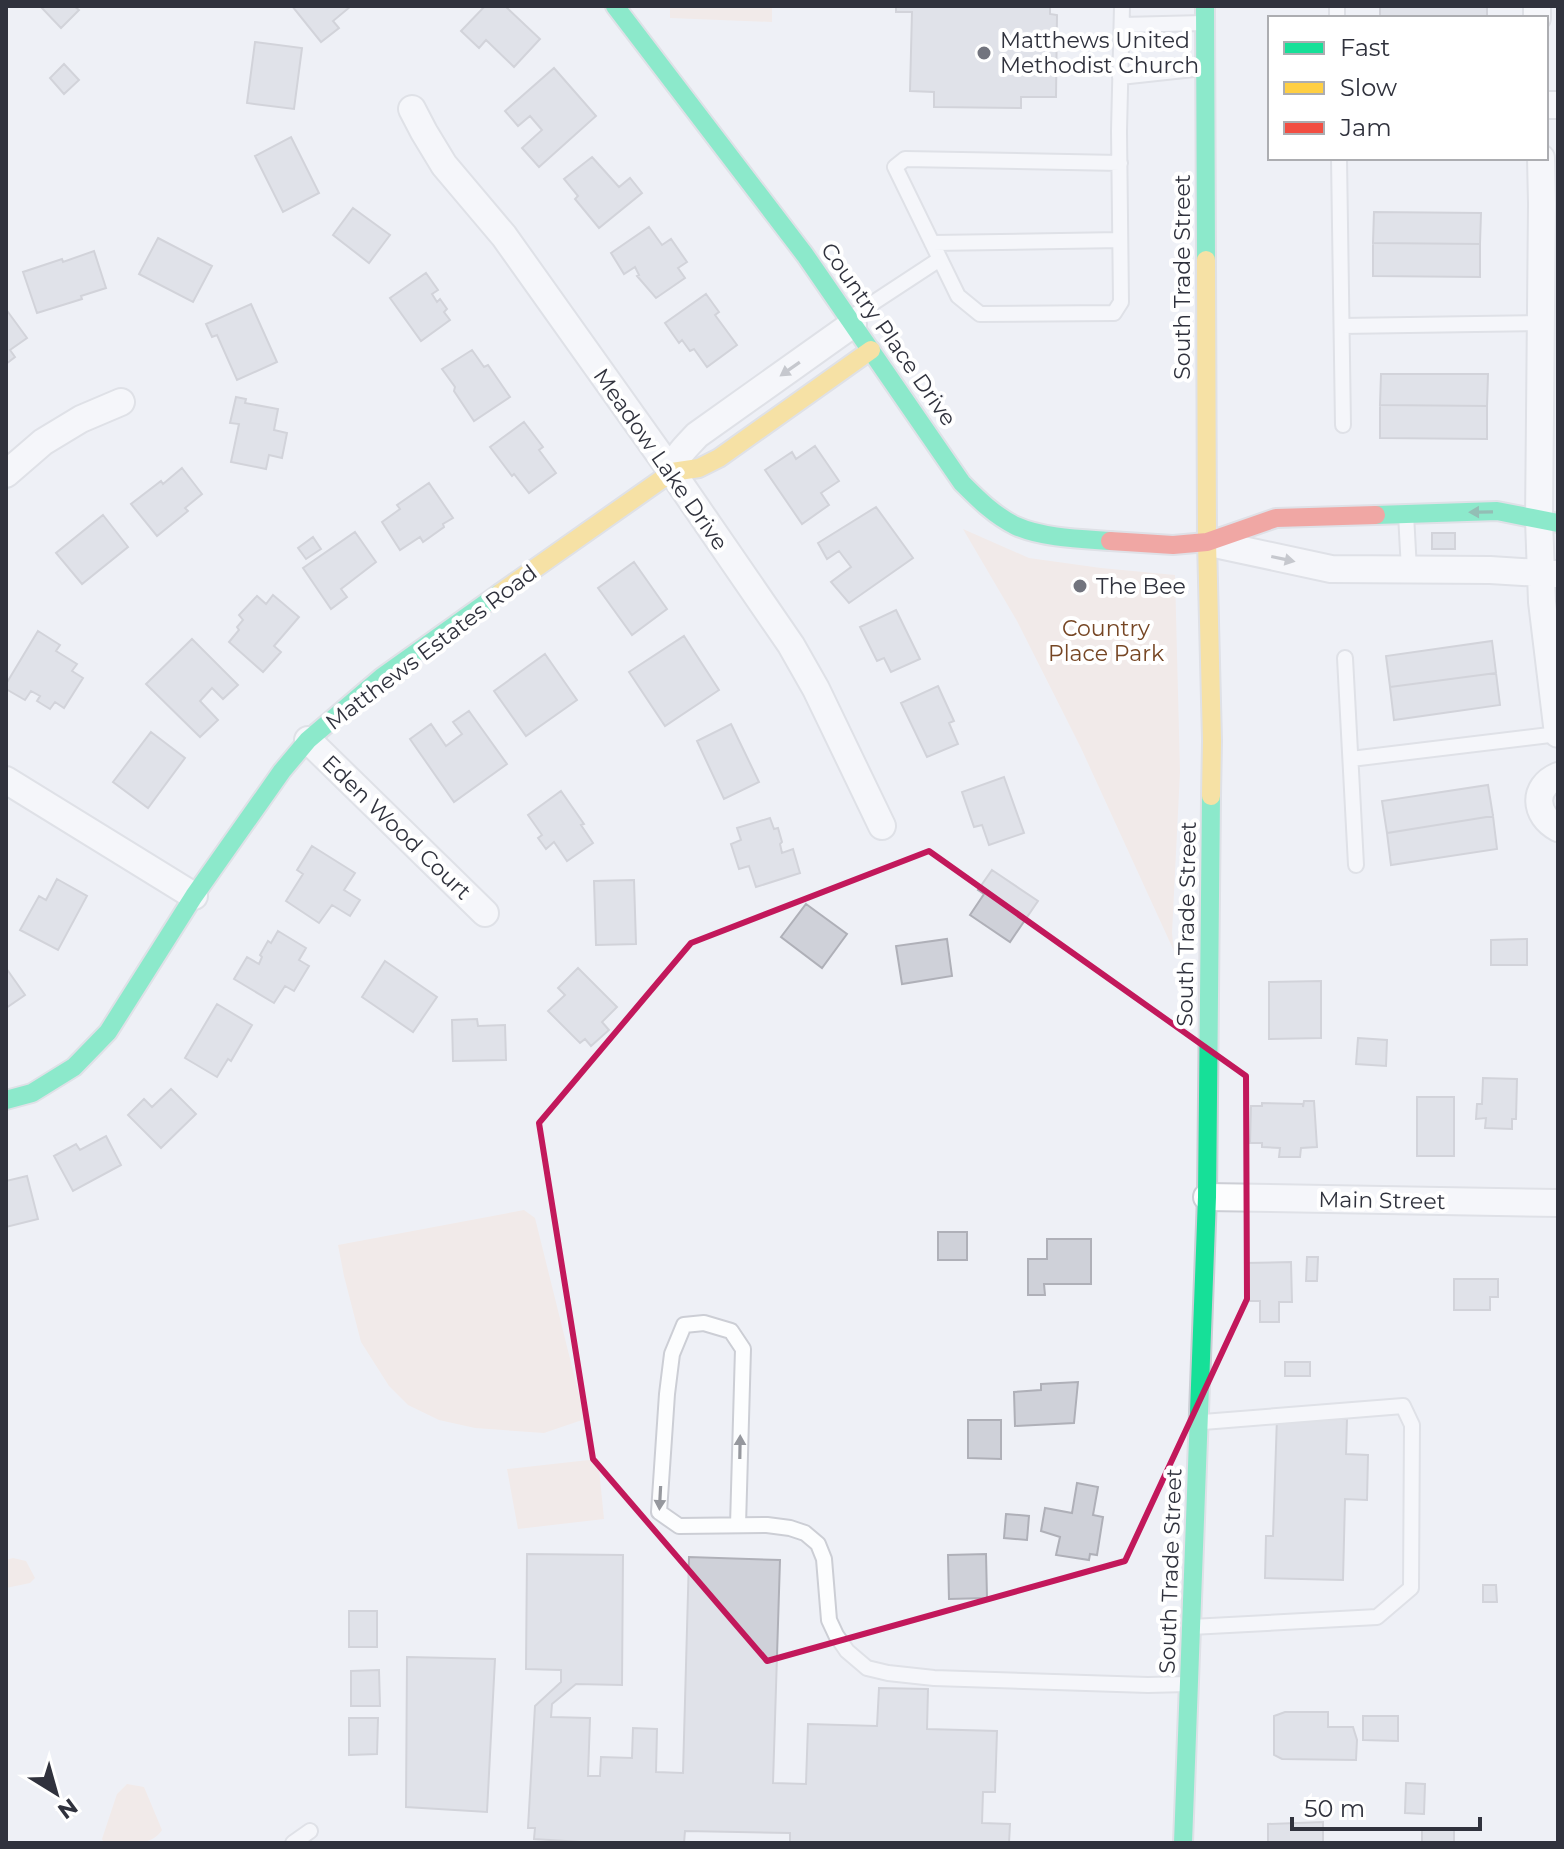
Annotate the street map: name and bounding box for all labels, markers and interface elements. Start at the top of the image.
legend [1268,16,1548,160]
place label: Matthews United Methodist Church [1000,27,1199,79]
text: Fast [1340,33,1391,62]
marker: Matthews United Methodist Church [975,44,993,62]
text: Slow [1340,73,1397,102]
text: Jam [1339,113,1392,142]
street label: South Trade Street [1169,174,1196,380]
street label: Country Place Drive [815,237,962,431]
one-way arrow [779,361,800,376]
street label: Meadow Lake Drive [588,363,734,555]
one-way arrow [1468,505,1493,518]
one-way arrow [1271,553,1296,566]
street label: Matthews Estates Road [320,559,542,736]
place label: The Bee [1096,573,1186,600]
marker: The Bee [1071,577,1089,595]
park label: Country Place Park [1048,615,1165,667]
street label: Eden Wood Court [317,749,477,905]
street label: South Trade Street [1171,821,1202,1027]
street label: Main Street [1318,1186,1446,1215]
one-way arrow [734,1434,746,1459]
street label: South Trade Street [1153,1468,1188,1674]
one-way arrow [653,1486,666,1511]
north arrow [16,1753,96,1833]
scale bar [1292,1781,1480,1831]
text: N [53,1792,83,1825]
text: 50 m [1304,1794,1365,1823]

